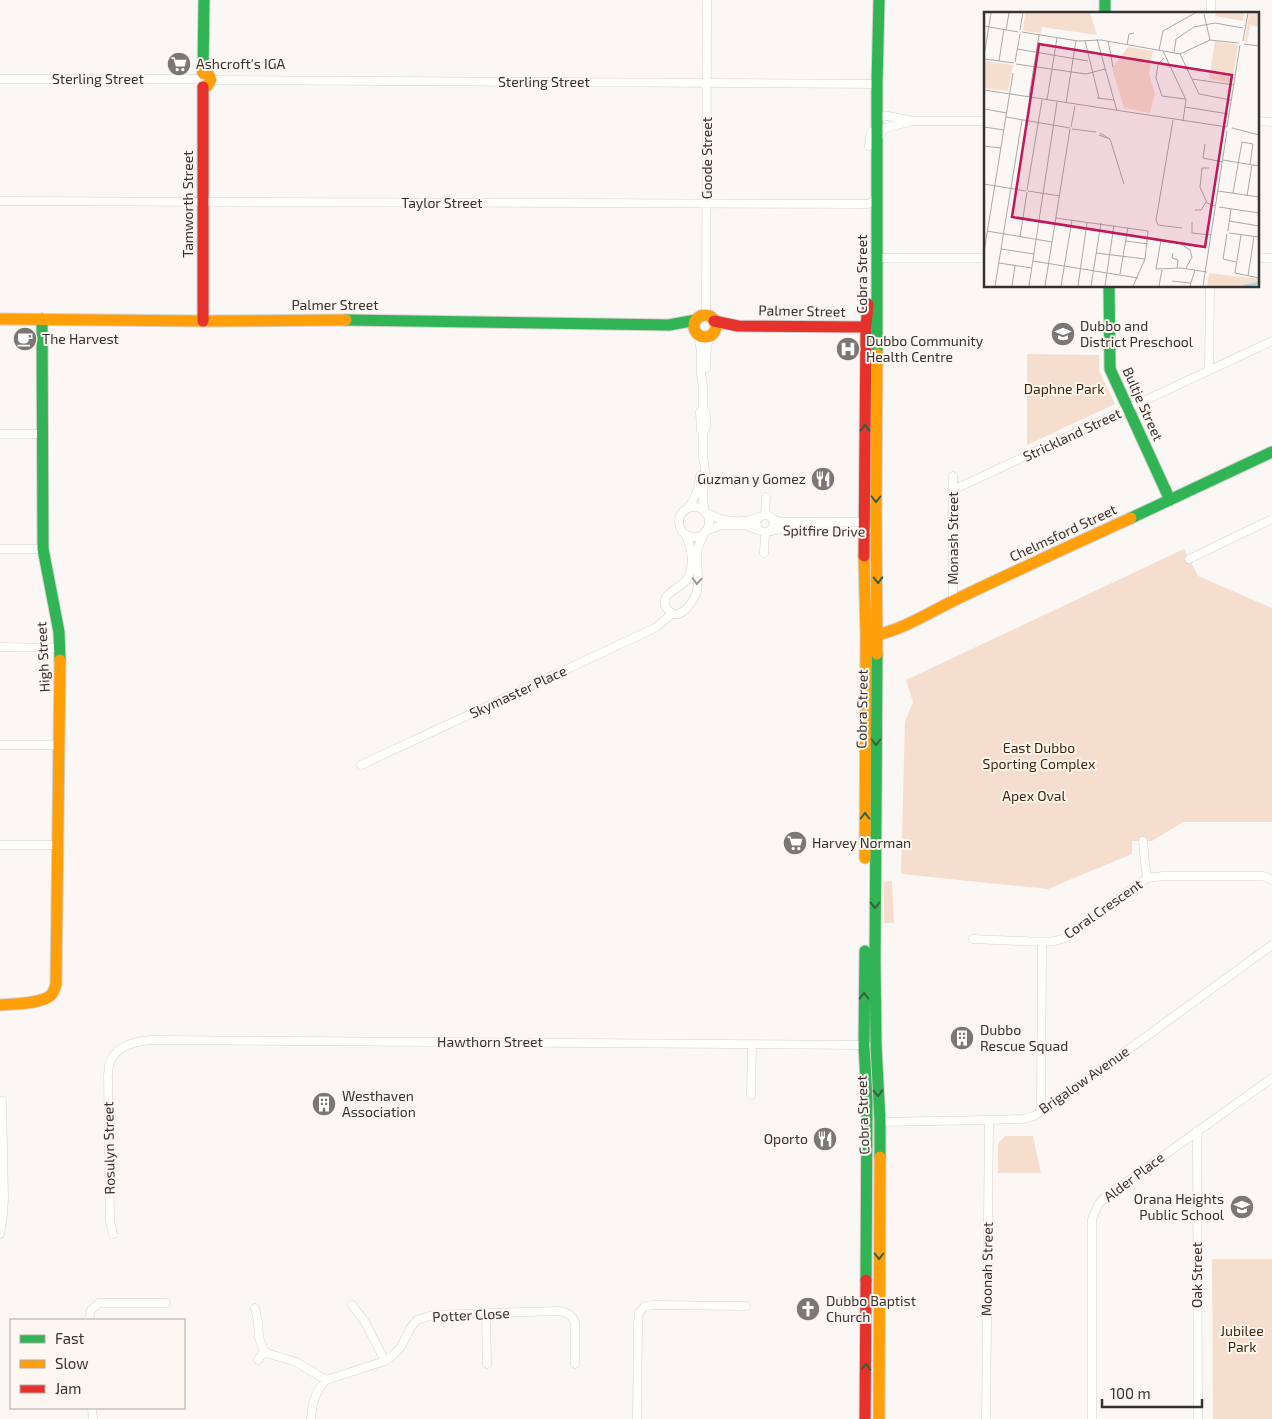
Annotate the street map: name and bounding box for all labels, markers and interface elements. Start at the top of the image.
inset map [984,12,1260,288]
supermarket icon: Ashcroft's IGA [166,51,192,77]
place label: Ashcroft's IGA [196,55,285,72]
street label: Sterling Street [52,70,144,87]
street label: Sterling Street [498,73,590,90]
street label: Goode Street [698,117,715,199]
street label: Tamworth Street [179,150,196,258]
street label: Taylor Street [401,194,483,211]
street label: Cobra Street [853,234,870,314]
street label: Palmer Street [291,296,379,313]
street label: Palmer Street [758,301,846,320]
place label: Dubbo and District Preschool [1080,317,1194,350]
school or university icon: Dubbo and District Preschool [1050,321,1076,347]
cafe icon: The Harvest [12,326,38,352]
place label: The Harvest [42,330,119,347]
place label: Dubbo Community Health Centre [866,332,984,365]
hospital icon: Dubbo Community Health Centre [835,336,861,362]
street label: Bultje Street [1120,364,1167,443]
park label: Daphne Park [1024,380,1104,397]
street label: Strickland Street [1020,404,1124,465]
one-way arrow [860,424,870,432]
restaurant icon: Guzman y Gomez [810,466,836,492]
place label: Guzman y Gomez [697,470,806,487]
street label: Monash Street [944,491,961,585]
one-way arrow [871,496,881,503]
street label: Chelmsford Street [1007,500,1119,565]
street label: Spitfire Drive [783,521,865,540]
one-way arrow [872,576,883,584]
one-way arrow [692,577,703,585]
street label: High Street [32,621,53,693]
street label: Skymaster Place [467,662,569,721]
street label: Cobra Street [852,669,871,749]
one-way arrow [871,739,881,747]
park label: East Dubbo Sporting Complex [983,739,1096,772]
park label: Apex Oval [1002,787,1067,804]
one-way arrow [860,812,870,820]
supermarket icon: Harvey Norman [782,830,808,856]
place label: Harvey Norman [812,834,911,851]
street label: Coral Crescent [1060,875,1145,942]
one-way arrow [870,902,880,909]
one-way arrow [859,992,869,1000]
place label: Dubbo Rescue Squad [980,1021,1068,1054]
building icon: Dubbo Rescue Squad [949,1025,975,1051]
street label: Hawthorn Street [437,1033,543,1050]
street label: Brigalow Avenue [1035,1042,1132,1117]
street label: Cobra Street [853,1075,872,1155]
place label: Westhaven Association [342,1087,416,1120]
one-way arrow [873,1090,884,1098]
building icon: Westhaven Association [311,1091,337,1117]
street label: Rosulyn Street [99,1101,118,1195]
restaurant icon: Oporto [812,1126,838,1152]
place label: Oporto [764,1130,808,1147]
street label: Alder Place [1100,1148,1167,1205]
place label: Orana Heights Public School [1134,1190,1225,1223]
school or university icon: Orana Heights Public School [1229,1194,1255,1220]
street label: Moonah Street [977,1222,996,1316]
street label: Oak Street [1188,1242,1205,1308]
one-way arrow [874,1252,884,1260]
place label: Dubbo Baptist Church [826,1292,916,1325]
church icon: Dubbo Baptist Church [795,1296,821,1322]
street label: Potter Close [432,1304,510,1325]
legend [10,1319,185,1409]
park label: Jubilee Park [1220,1322,1264,1355]
text: Fast [55,1329,85,1347]
text: Slow [55,1354,89,1372]
one-way arrow [861,1362,871,1370]
scale bar [1102,1376,1202,1408]
text: Jam [55,1379,81,1397]
text: 100 m [1110,1384,1151,1402]

